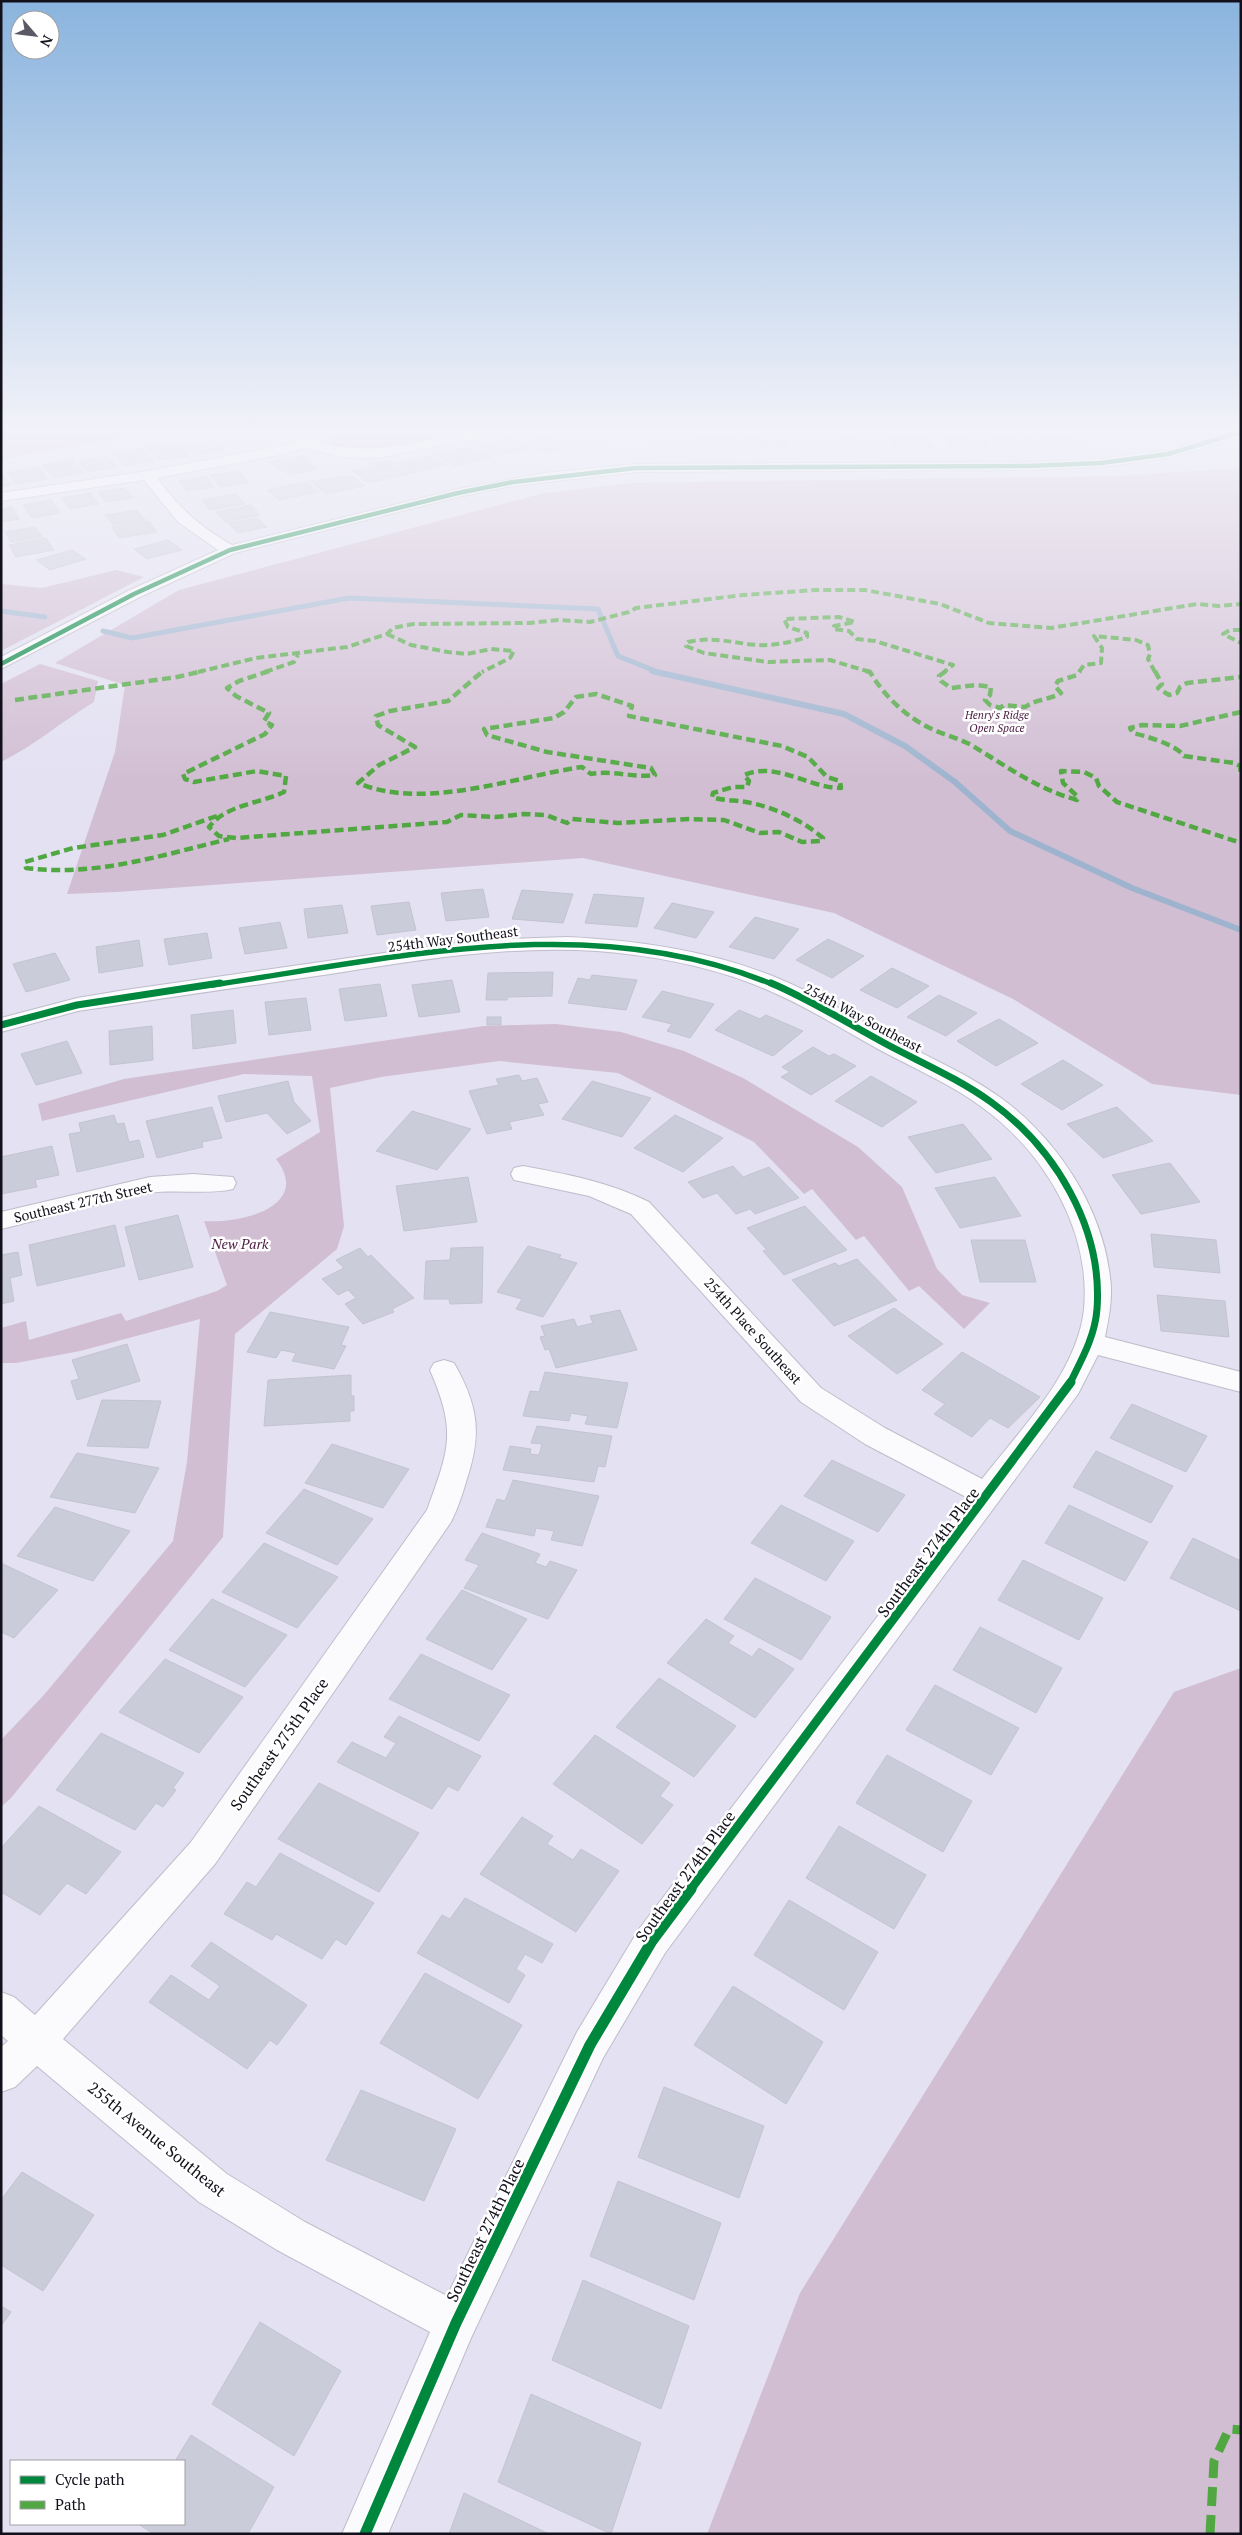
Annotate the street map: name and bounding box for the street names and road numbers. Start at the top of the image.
street label: 254th Way Southeast [387,921,520,956]
street label: 254th Way Southeast [801,978,926,1057]
street label: Southeast 277th Street [12,1176,155,1227]
street label: 254th Place Southeast [700,1273,807,1389]
street label: Southeast 274th Place [872,1483,984,1621]
street label: Southeast 275th Place [225,1673,333,1815]
street label: Southeast 274th Place [630,1806,740,1946]
street label: 255th Avenue Southeast [83,2076,231,2202]
street label: Southeast 274th Place [441,2155,529,2305]

